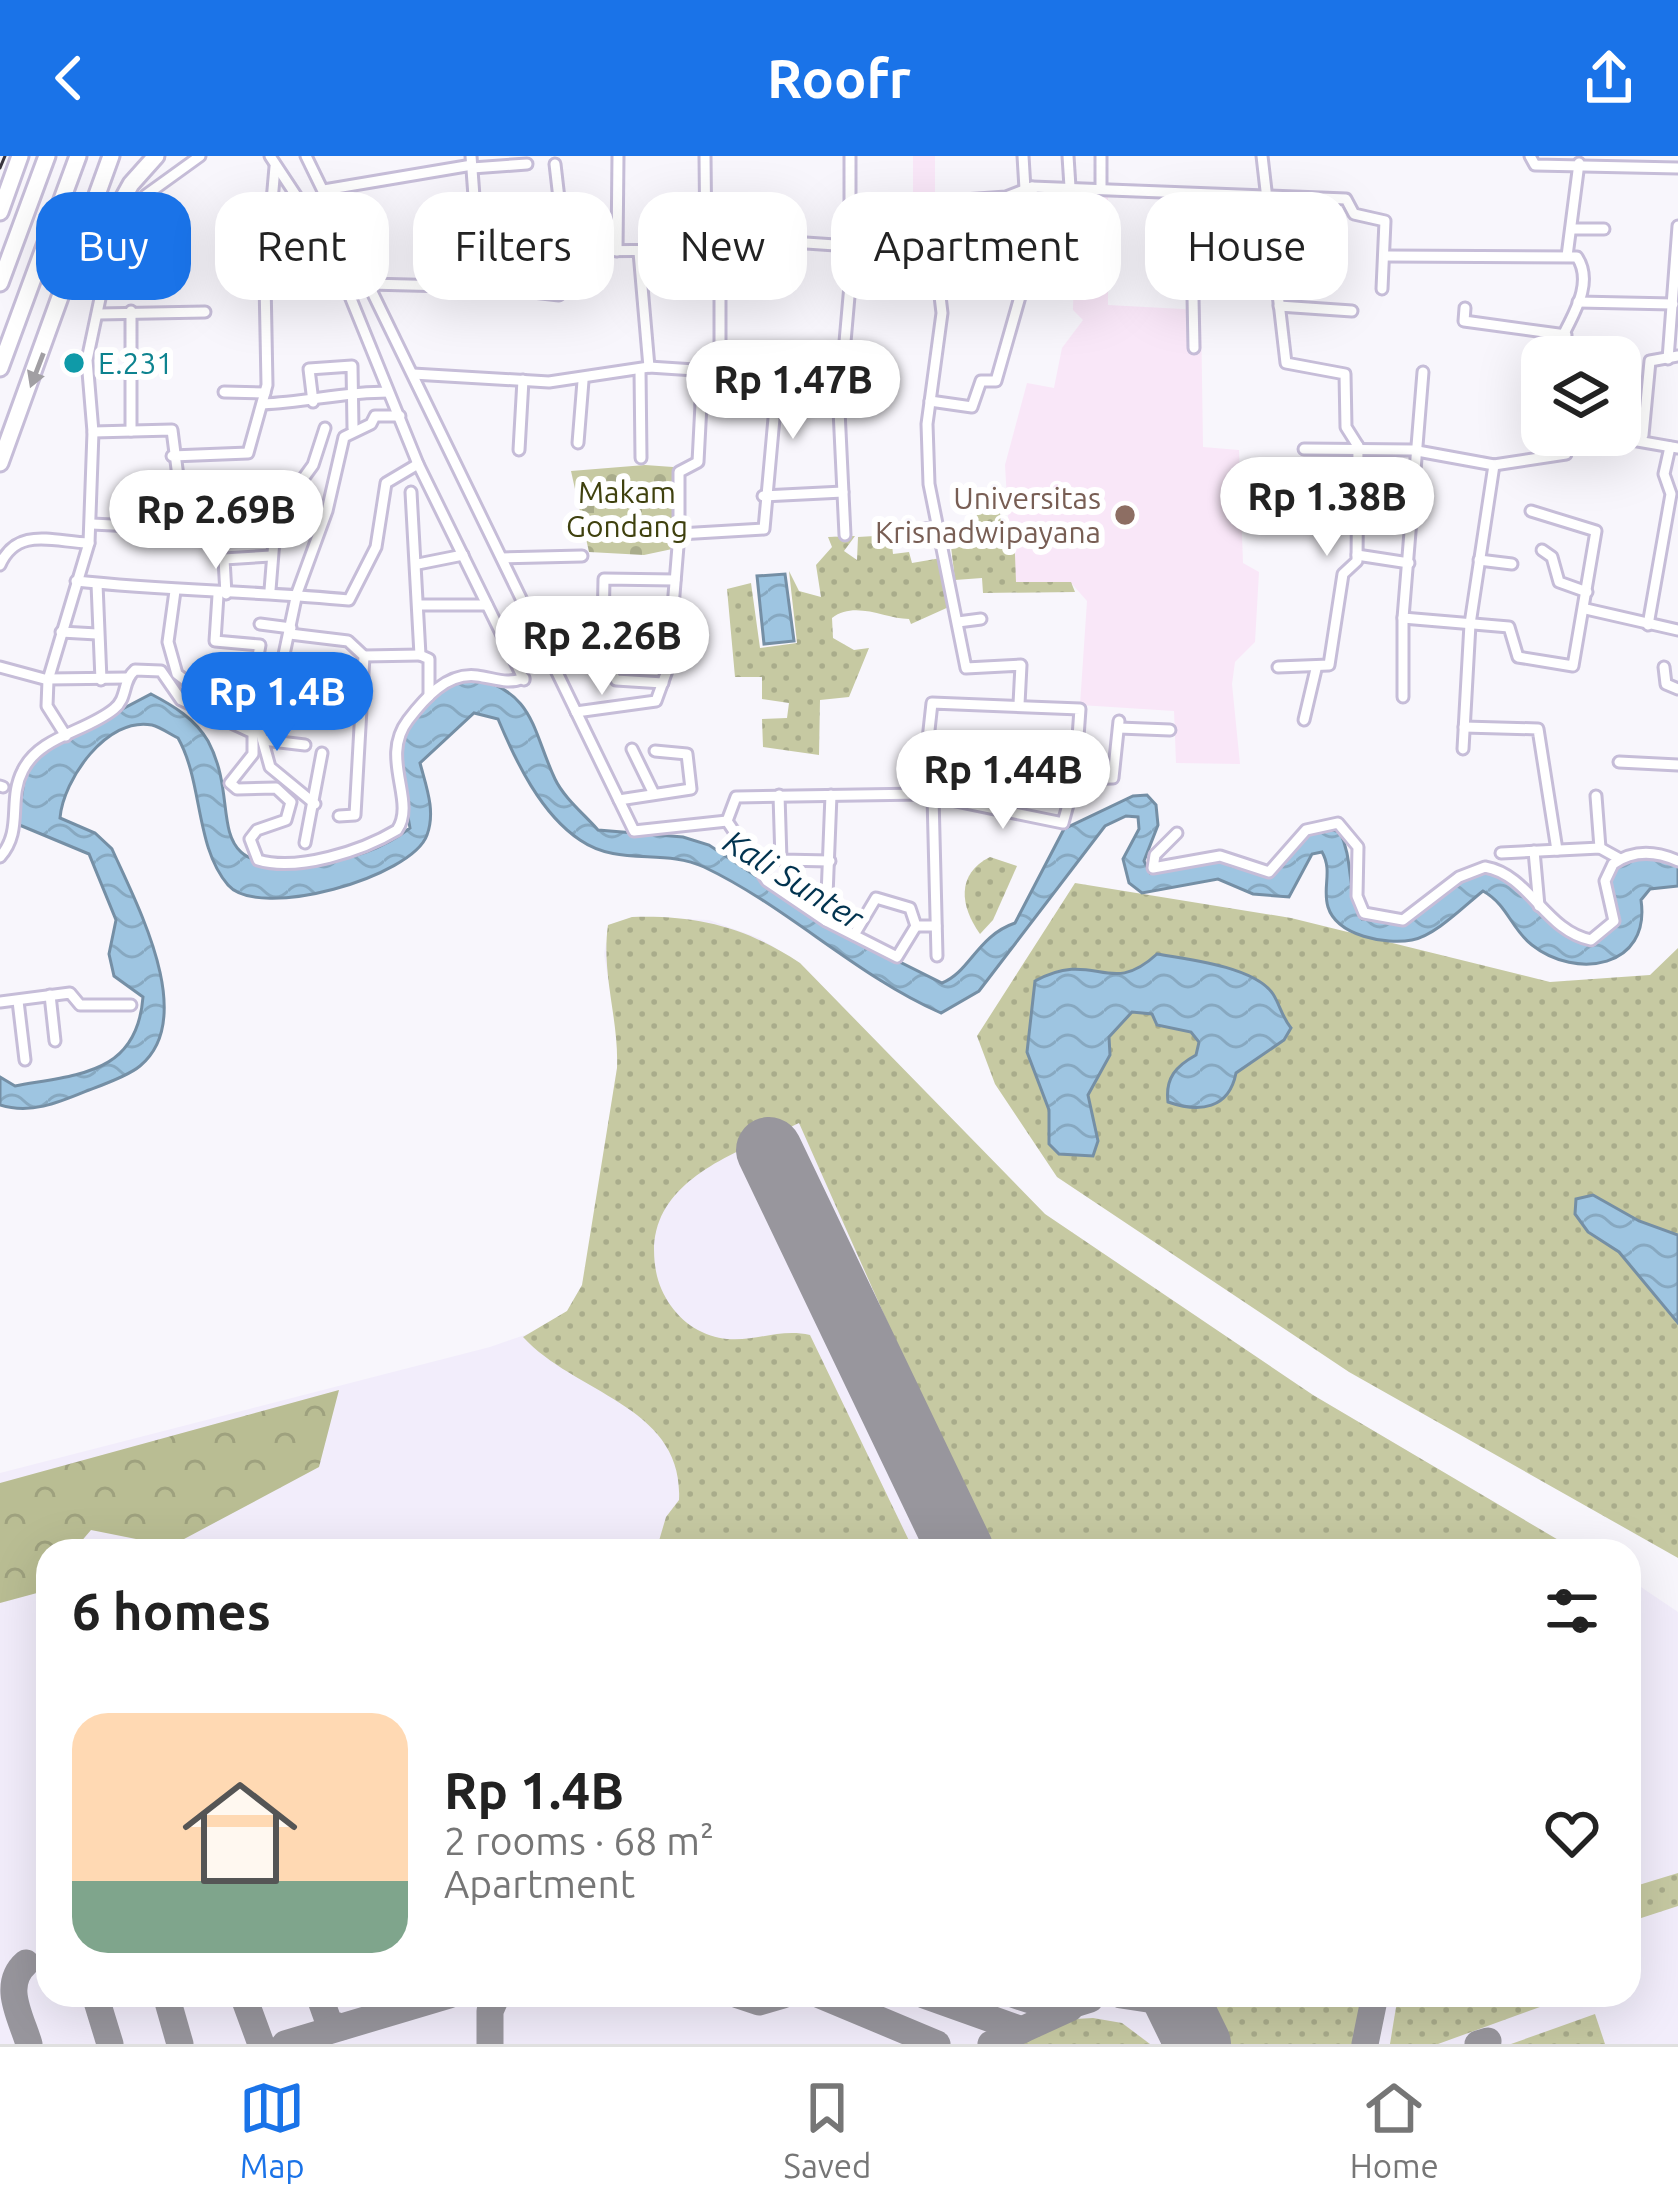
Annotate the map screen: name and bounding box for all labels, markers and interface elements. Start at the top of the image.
icon: back [36,45,102,111]
icon: share [1576,45,1642,111]
text: Roofr [767,48,911,108]
chip: Buy [36,192,191,300]
chip: Rent [215,192,389,300]
chip: Filters [413,192,614,300]
chip: New [638,192,807,300]
chip: Apartment [831,192,1121,300]
chip: House [1145,192,1348,300]
map controls [1521,336,1641,456]
button: layers [1521,336,1641,456]
pin: Rp 1.47B [669,340,917,442]
place label: E.231 [98,346,173,380]
marker: E.231 [61,350,87,376]
one-way arrow [26,352,45,388]
text: Rp 1.47B [713,357,873,400]
pin: Rp 1.38B [1203,457,1451,559]
pin: Rp 2.69B [92,470,340,572]
text: Rp 1.38B [1247,474,1407,517]
park label: Makam Gondang [566,475,688,543]
place label: Universitas Krisnadwipayana [875,481,1101,549]
text: Rp 2.69B [136,487,296,530]
marker: Universitas Krisnadwipayana [1112,502,1138,528]
pin: Rp 2.26B [478,596,726,698]
text: Rp 2.26B [522,613,682,656]
pin: Rp 1.4B [166,652,388,754]
text: Rp 1.4B [208,669,346,712]
pin: Rp 1.44B [879,730,1127,832]
text: Rp 1.44B [923,747,1083,790]
water label: Kali Sunter [718,822,872,937]
icon: filters [1539,1578,1605,1644]
text: 6 homes [72,1582,271,1640]
icon: home [168,1761,312,1905]
text: Rp 1.4B [444,1761,624,1819]
icon: heart [1539,1800,1605,1866]
text: 2 rooms · 68 m² [444,1819,714,1862]
text: Apartment [444,1862,635,1905]
tab: Map [239,2075,305,2184]
tab: Saved [784,2075,871,2184]
tab: Home [1350,2075,1439,2184]

